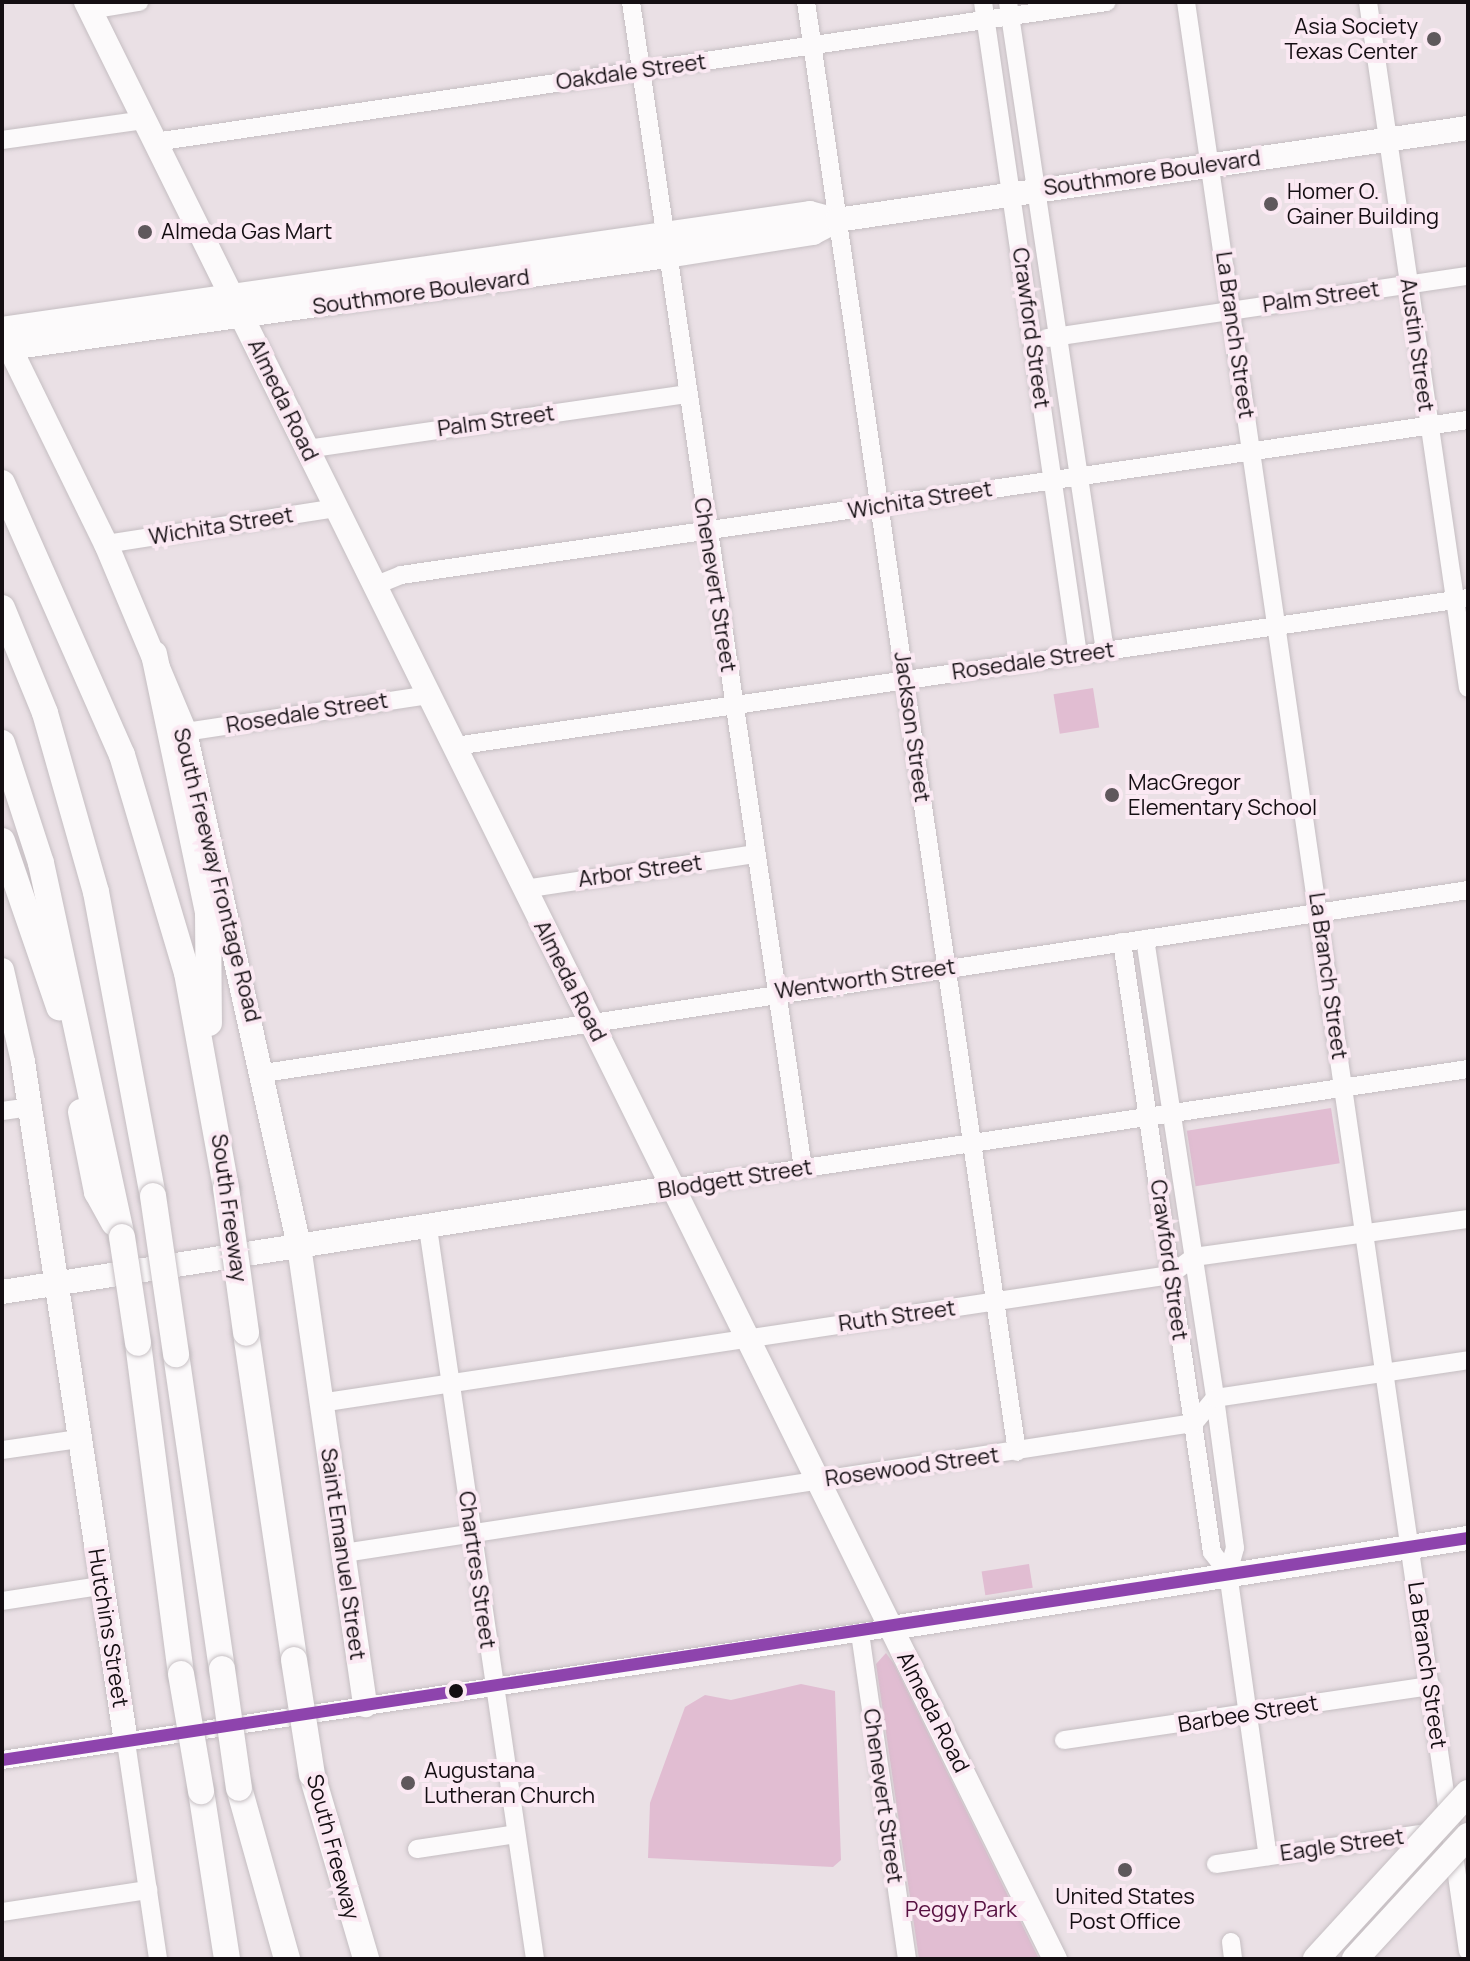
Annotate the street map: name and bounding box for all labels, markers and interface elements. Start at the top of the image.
place label: Asia Society Texas Center [1284,13,1418,64]
marker: Asia Society Texas Center [1425,30,1443,48]
street label: Oakdale Street [554,48,708,96]
street label: Southmore Boulevard [1042,145,1262,201]
place label: Homer O. Gainer Building [1287,178,1439,230]
marker: Homer O. Gainer Building [1262,195,1280,213]
place label: Almeda Gas Mart [161,219,332,245]
marker: Almeda Gas Mart [136,223,154,241]
street label: Crawford Street [1007,246,1055,410]
street label: La Branch Street [1210,250,1260,420]
street label: Southmore Boulevard [311,264,531,320]
street label: Palm Street [1261,276,1381,318]
street label: Austin Street [1395,277,1439,413]
street label: Almeda Road [242,335,324,465]
street label: Palm Street [436,400,556,442]
street label: Wichita Street [846,476,994,524]
street label: Chenevert Street [688,496,742,674]
street label: Wichita Street [147,502,295,550]
street label: Rosedale Street [950,637,1116,685]
street label: Jackson Street [888,650,936,804]
street label: Rosedale Street [224,687,390,739]
street label: South Freeway Frontage Road [168,725,266,1025]
place label: MacGregor Elementary School [1128,769,1317,820]
marker: MacGregor Elementary School [1103,786,1121,804]
street label: Arbor Street [576,849,704,893]
street label: La Branch Street [1303,891,1353,1061]
street label: Almeda Road [528,916,612,1046]
street label: Wentworth Street [773,953,957,1005]
street label: South Freeway [206,1132,252,1284]
street label: Blodgett Street [656,1154,814,1204]
street label: Crawford Street [1145,1178,1193,1342]
street label: Ruth Street [837,1295,957,1337]
street label: Rosewood Street [823,1442,1001,1492]
street label: Saint Emanuel Street [315,1446,371,1662]
street label: Chartres Street [453,1489,501,1651]
street label: Hutchins Street [82,1547,134,1709]
street label: La Branch Street [1402,1580,1452,1750]
street label: Almeda Road [891,1647,975,1777]
unlabelled marker [448,1683,464,1699]
street label: Barbee Street [1176,1690,1320,1738]
street label: Chenevert Street [858,1707,908,1885]
place label: Augustana Lutheran Church [424,1757,595,1808]
street label: South Freeway [301,1771,365,1923]
marker: Augustana Lutheran Church [399,1774,417,1792]
street label: Eagle Street [1278,1823,1406,1867]
marker: United States Post Office [1116,1861,1134,1879]
place label: United States Post Office [1055,1883,1195,1934]
park label: Peggy Park [905,1897,1017,1923]

